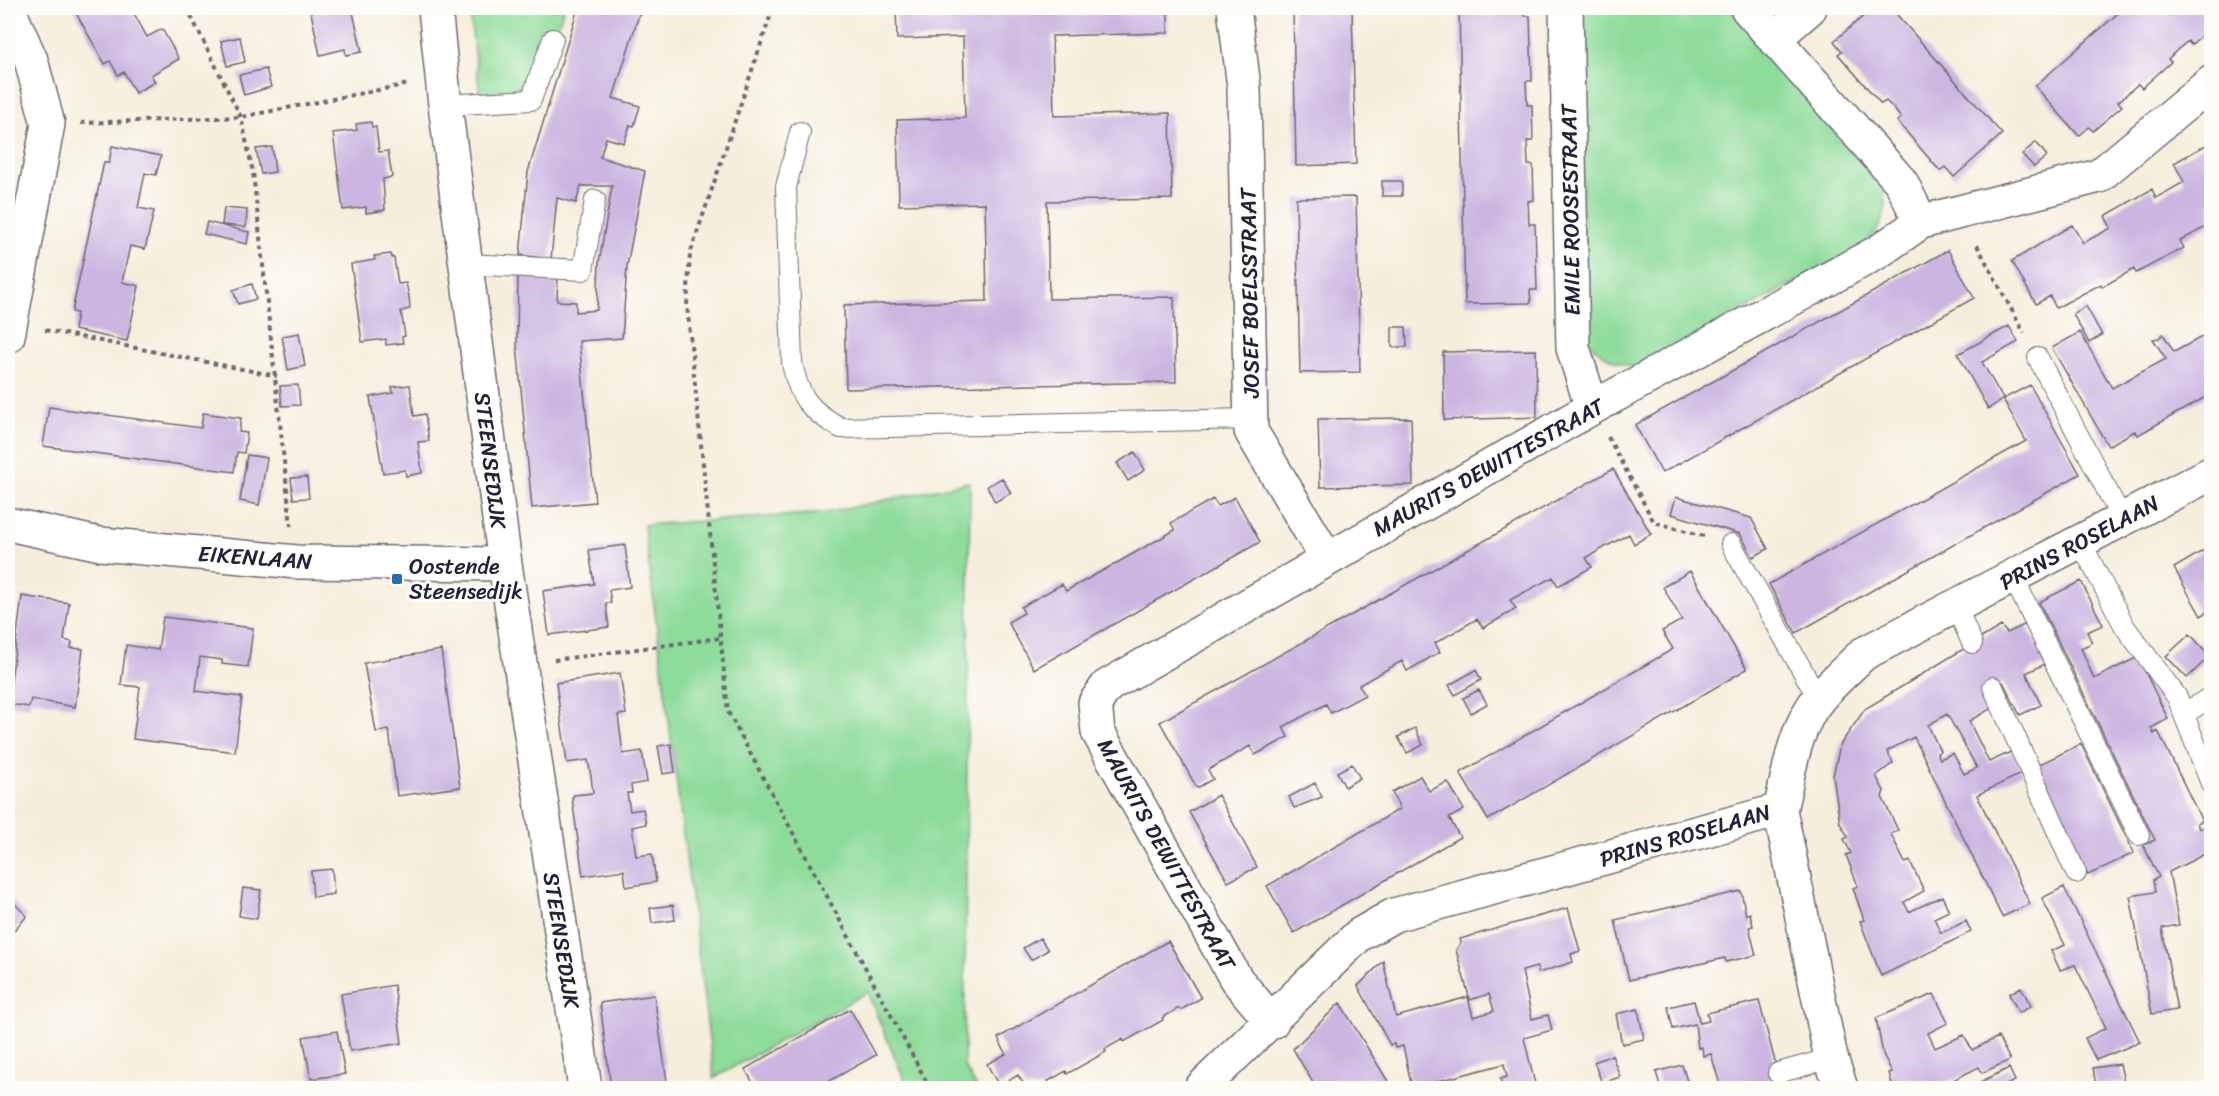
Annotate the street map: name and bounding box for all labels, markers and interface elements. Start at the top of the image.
street label: EMILE ROOSESTRAAT [1549,103,1592,316]
street label: JOSEF BOELSSTRAAT [1228,186,1271,399]
street label: MAURITS DEWITTESTRAAT [1365,387,1612,548]
street label: STEENSEDIJK [463,390,518,532]
street label: PRINS ROSELAAN [1992,484,2167,601]
street label: EIKENLAAN [197,534,313,581]
place label: Oostende Steensedijk [409,547,523,611]
marker: Oostende Steensedijk [390,572,404,586]
street label: MAURITS DEWITTESTRAAT [1086,731,1247,978]
street label: PRINS ROSELAAN [1595,792,1776,879]
street label: STEENSEDIJK [532,869,592,1012]

